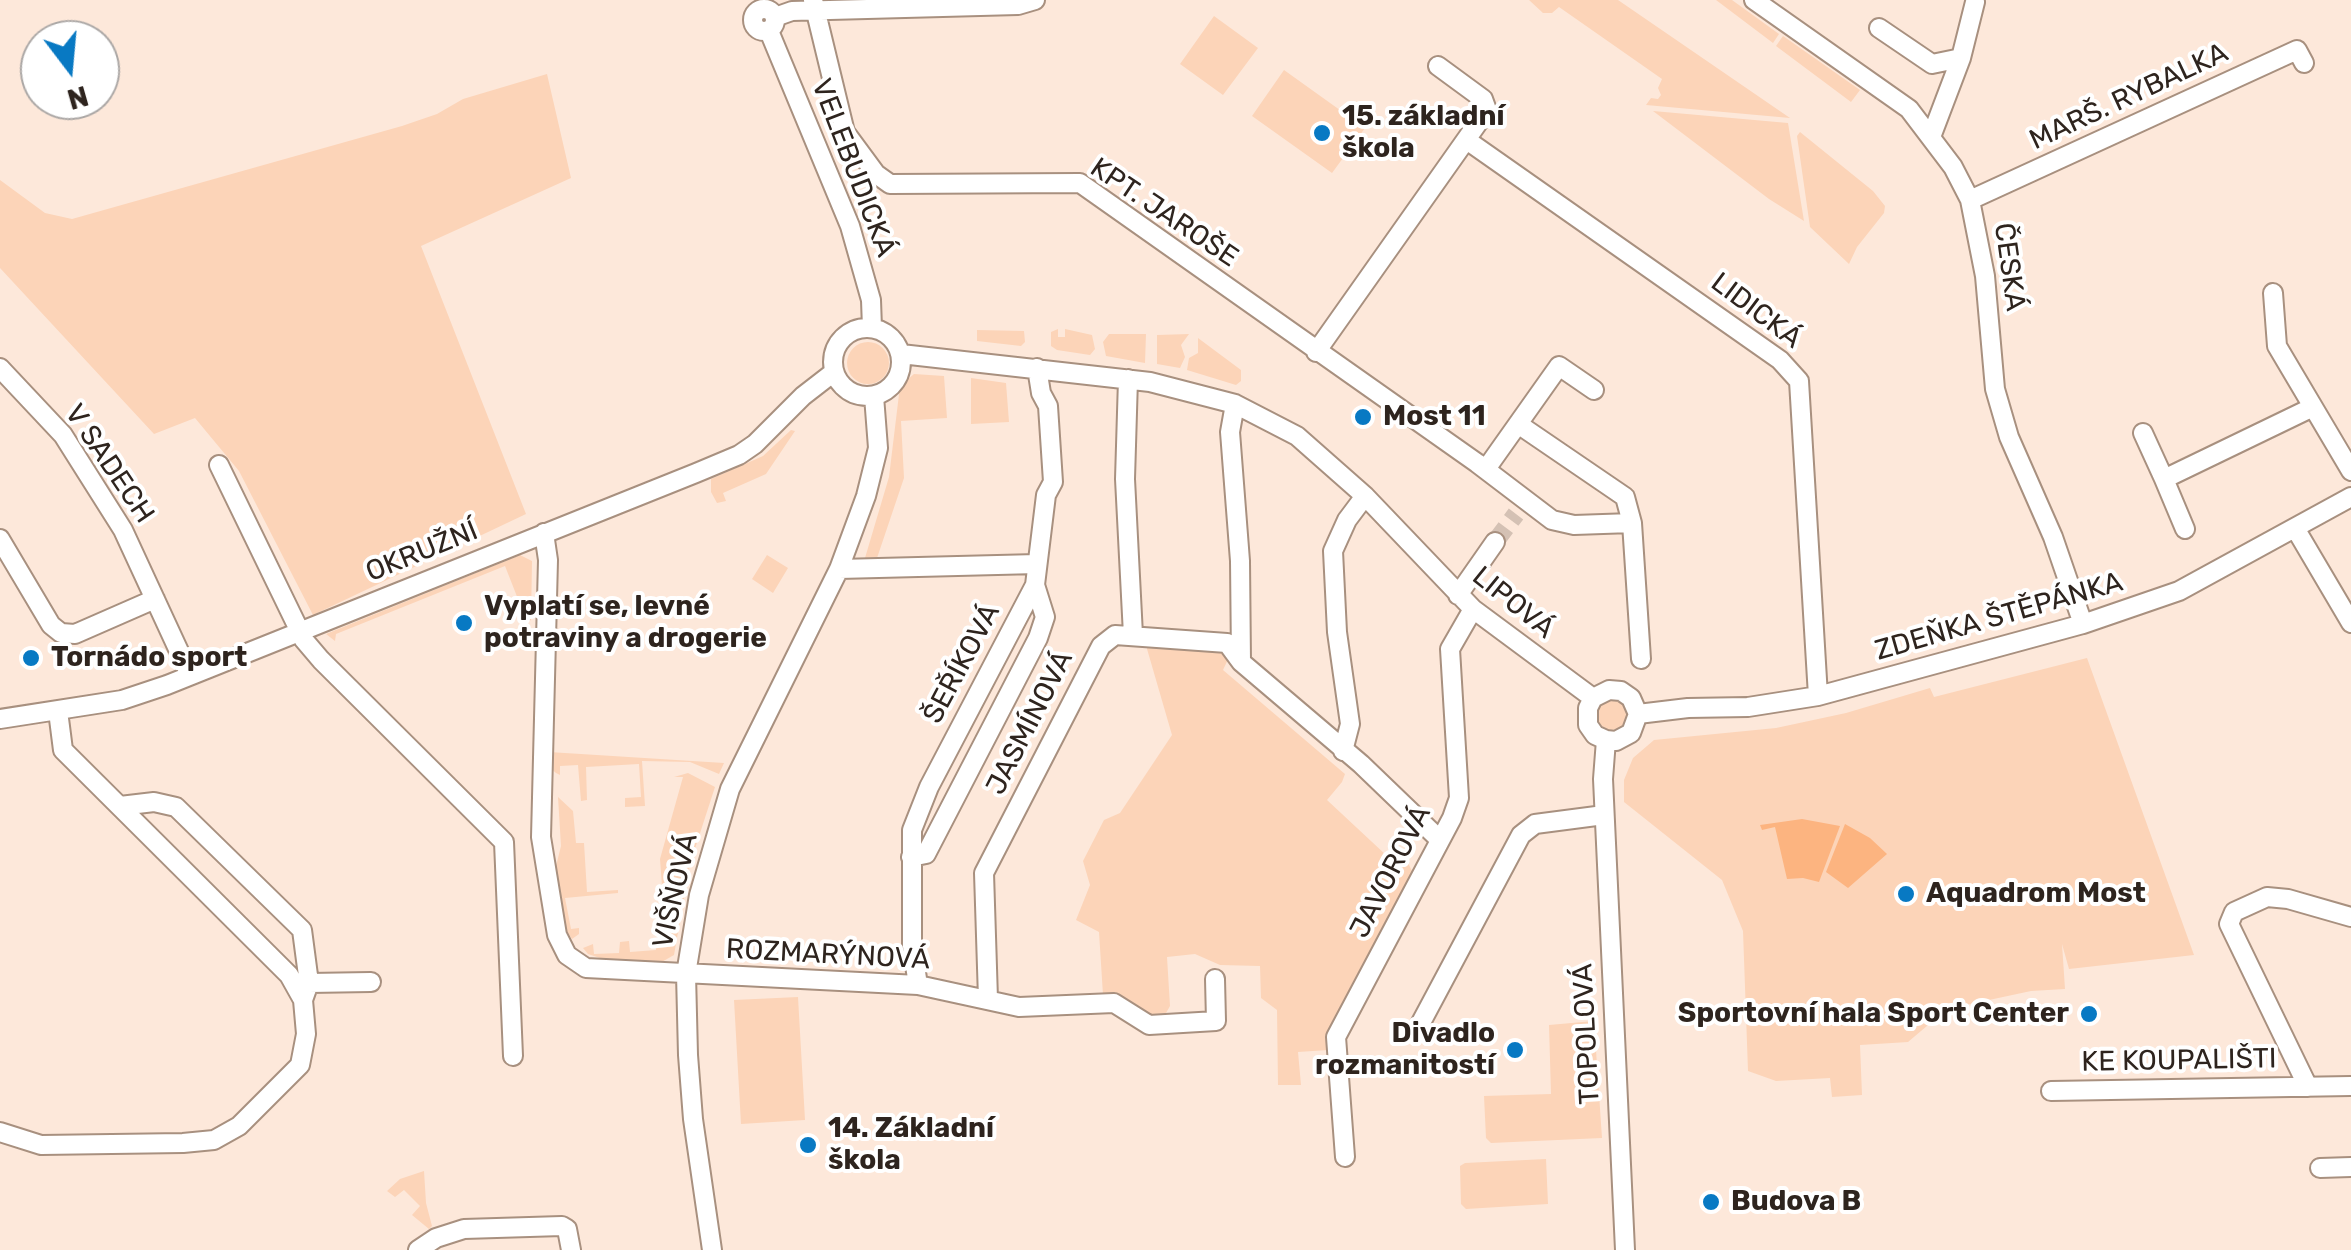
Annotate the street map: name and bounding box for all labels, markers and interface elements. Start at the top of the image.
north arrow [20,20,120,120]
street label: MARŠ. RYBALKA [2024,36,2234,158]
street label: VELEBUDICKÁ [804,74,902,262]
text: N [64,79,92,116]
place label: 15. základní škola [1342,100,1504,166]
marker: 15. základní škola [1311,122,1333,144]
street label: KPT. JAROŠE [1084,151,1244,275]
street label: ČESKÁ [1986,221,2032,313]
street label: LIDICKÁ [1704,266,1808,356]
street label: V SADECH [57,398,161,530]
place label: Most 11 [1383,400,1486,434]
marker: Most 11 [1352,406,1374,428]
street label: OKRUŽNÍ [361,514,483,590]
street label: LIPOVÁ [1465,560,1561,646]
street label: ZDEŇKA ŠTĚPÁNKA [1871,566,2127,668]
place label: Vyplatí se, levné potraviny a drogerie [484,590,767,656]
street label: ŠEŘÍKOVÁ [917,599,1007,729]
marker: Vyplatí se, levné potraviny a drogerie [453,612,475,634]
place label: Tornádo sport [51,641,247,675]
street label: JASMÍNOVÁ [979,646,1081,800]
marker: Tornádo sport [20,647,42,669]
street label: JAVOROVÁ [1343,800,1439,944]
street label: VIŠŇOVÁ [646,830,706,952]
place label: Aquadrom Most [1926,877,2146,911]
marker: Aquadrom Most [1895,883,1917,905]
street label: ROZMARÝNOVÁ [725,933,931,977]
street label: TOPOLOVÁ [1567,963,1607,1105]
place label: Sportovní hala Sport Center [1678,997,2069,1031]
marker: Sportovní hala Sport Center [2078,1003,2100,1025]
place label: Divadlo rozmanitostí [1315,1017,1495,1083]
marker: Divadlo rozmanitostí [1504,1039,1526,1061]
street label: KE KOUPALIŠTI [2081,1042,2277,1080]
place label: 14. Základní škola [828,1112,994,1178]
marker: 14. Základní škola [797,1134,819,1156]
place label: Budova B [1731,1185,1861,1219]
marker: Budova B [1700,1191,1722,1213]

